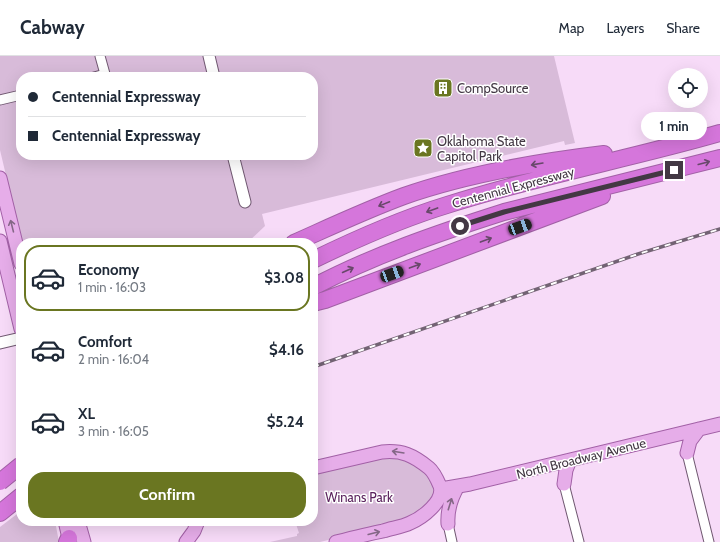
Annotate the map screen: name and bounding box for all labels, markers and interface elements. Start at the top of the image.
text: Cabway [20,16,85,39]
text: Map [559,19,584,37]
text: Layers [606,19,644,37]
text: Share [666,19,700,37]
map controls [668,68,708,108]
button: locate [668,68,708,108]
building icon: CompSource [432,77,454,99]
place label: CompSource [457,80,529,96]
text: Centennial Expressway [52,88,200,106]
callout: 1 min [641,112,707,140]
text: 1 min [659,118,689,134]
text: Centennial Expressway [52,127,200,145]
place label: Oklahoma State Capitol Park [437,133,526,164]
place icon: Oklahoma State Capitol Park [412,137,434,159]
one-way arrow [698,159,711,166]
one-way arrow [531,160,544,168]
route end [665,161,683,179]
street label: Centennial Expressway [450,163,576,211]
one-way arrow [379,201,391,208]
one-way arrow [426,207,439,214]
route start [451,217,469,235]
car [507,217,533,237]
one-way arrow [7,220,15,233]
one-way arrow [480,235,492,243]
icon: car [30,260,66,296]
text: Economy [78,261,139,279]
one-way arrow [409,261,421,269]
car [379,264,405,284]
one-way arrow [342,266,354,273]
text: $3.08 [264,269,304,287]
text: 1 min · 16:03 [78,279,146,295]
icon: car [30,332,66,368]
text: Comfort [78,333,132,351]
text: $4.16 [269,341,304,359]
text: 2 min · 16:04 [78,351,149,367]
icon: car [30,404,66,440]
text: XL [78,405,95,423]
text: $5.24 [267,413,304,431]
text: 3 min · 16:05 [78,423,149,439]
street label: North Broadway Avenue [515,434,648,482]
one-way arrow [392,448,405,456]
button: Confirm [28,472,306,518]
park label: Winans Park [325,489,393,505]
one-way arrow [447,498,454,511]
one-way arrow [367,528,380,536]

